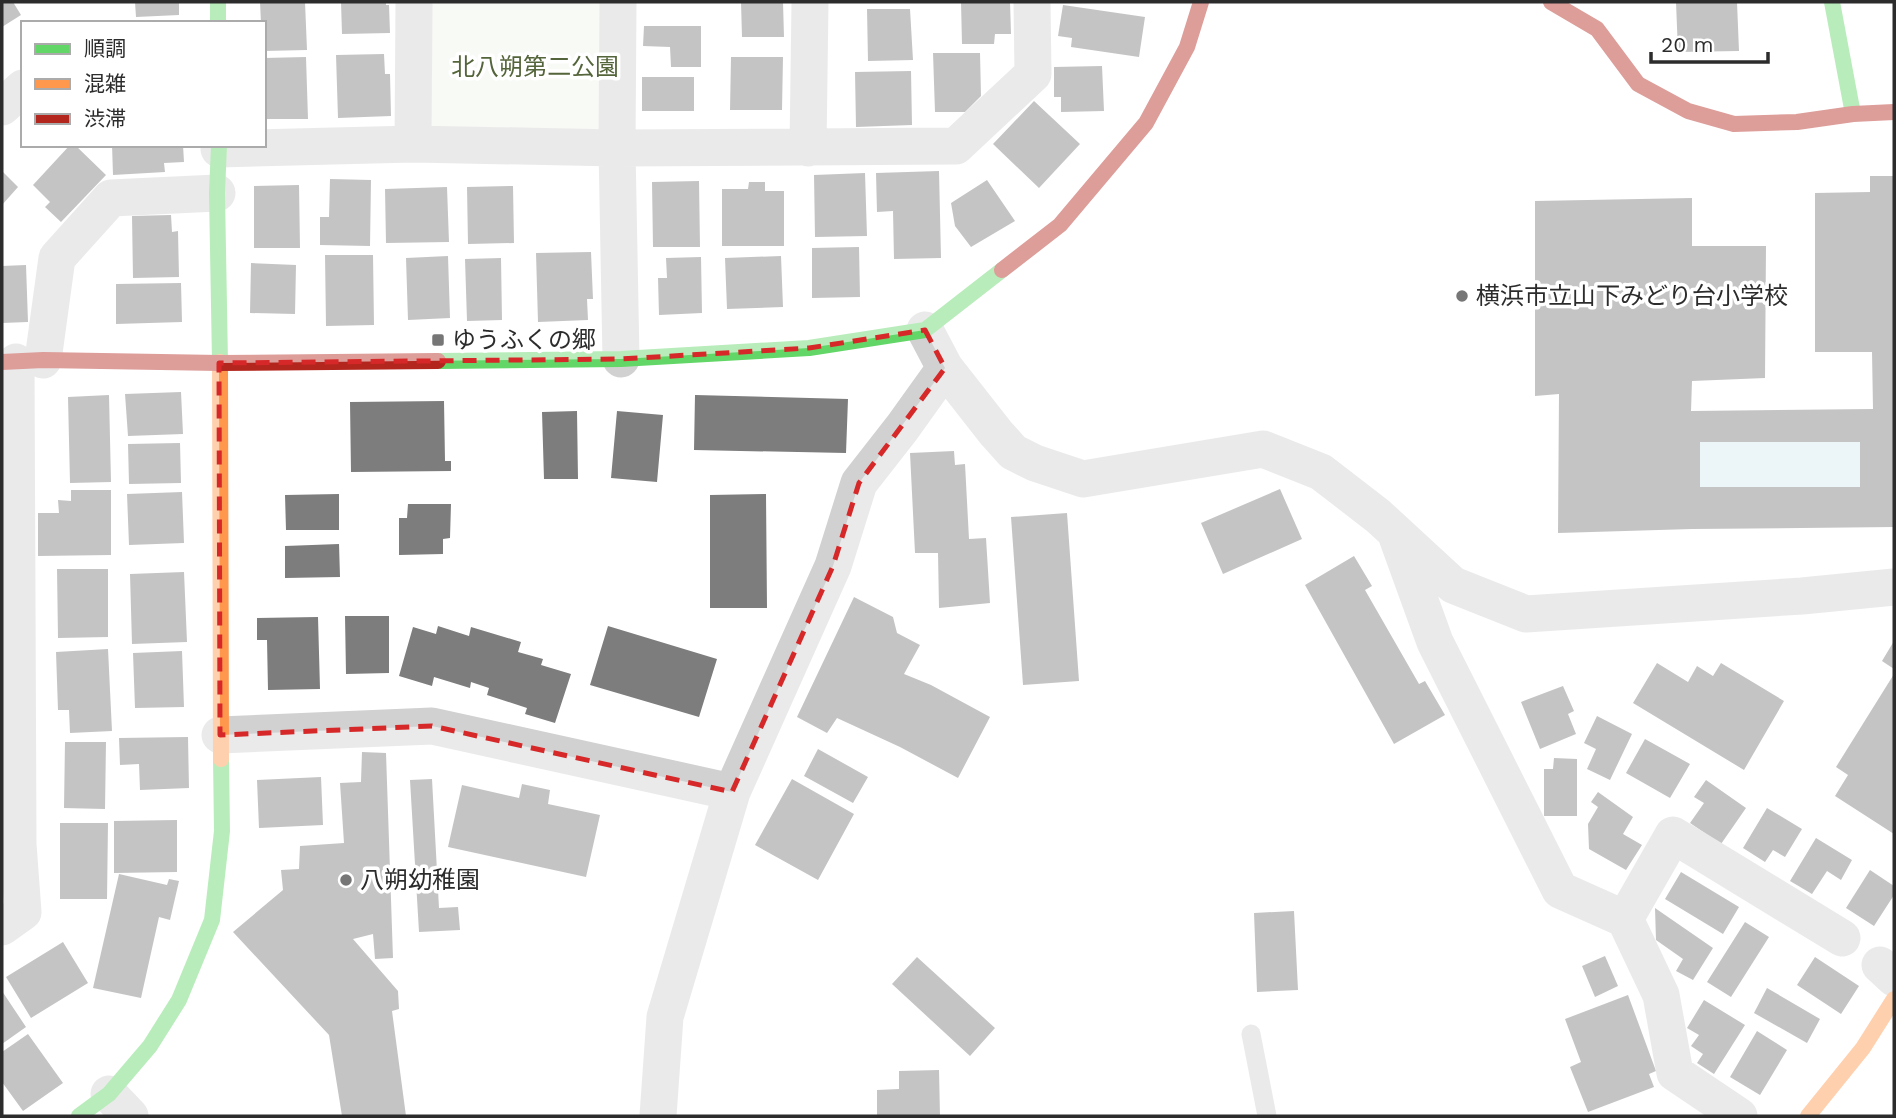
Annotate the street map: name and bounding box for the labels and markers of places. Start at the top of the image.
place label: 横浜市立山下みどり台小学校 [1476,282,1788,310]
marker: 横浜市立山下みどり台小学校 [1454,288,1470,304]
place label: ゆうふくの郷 [452,326,596,354]
marker: ゆうふくの郷 [430,332,446,348]
place label: 八朔幼稚園 [360,866,480,894]
marker: 八朔幼稚園 [338,872,354,888]

